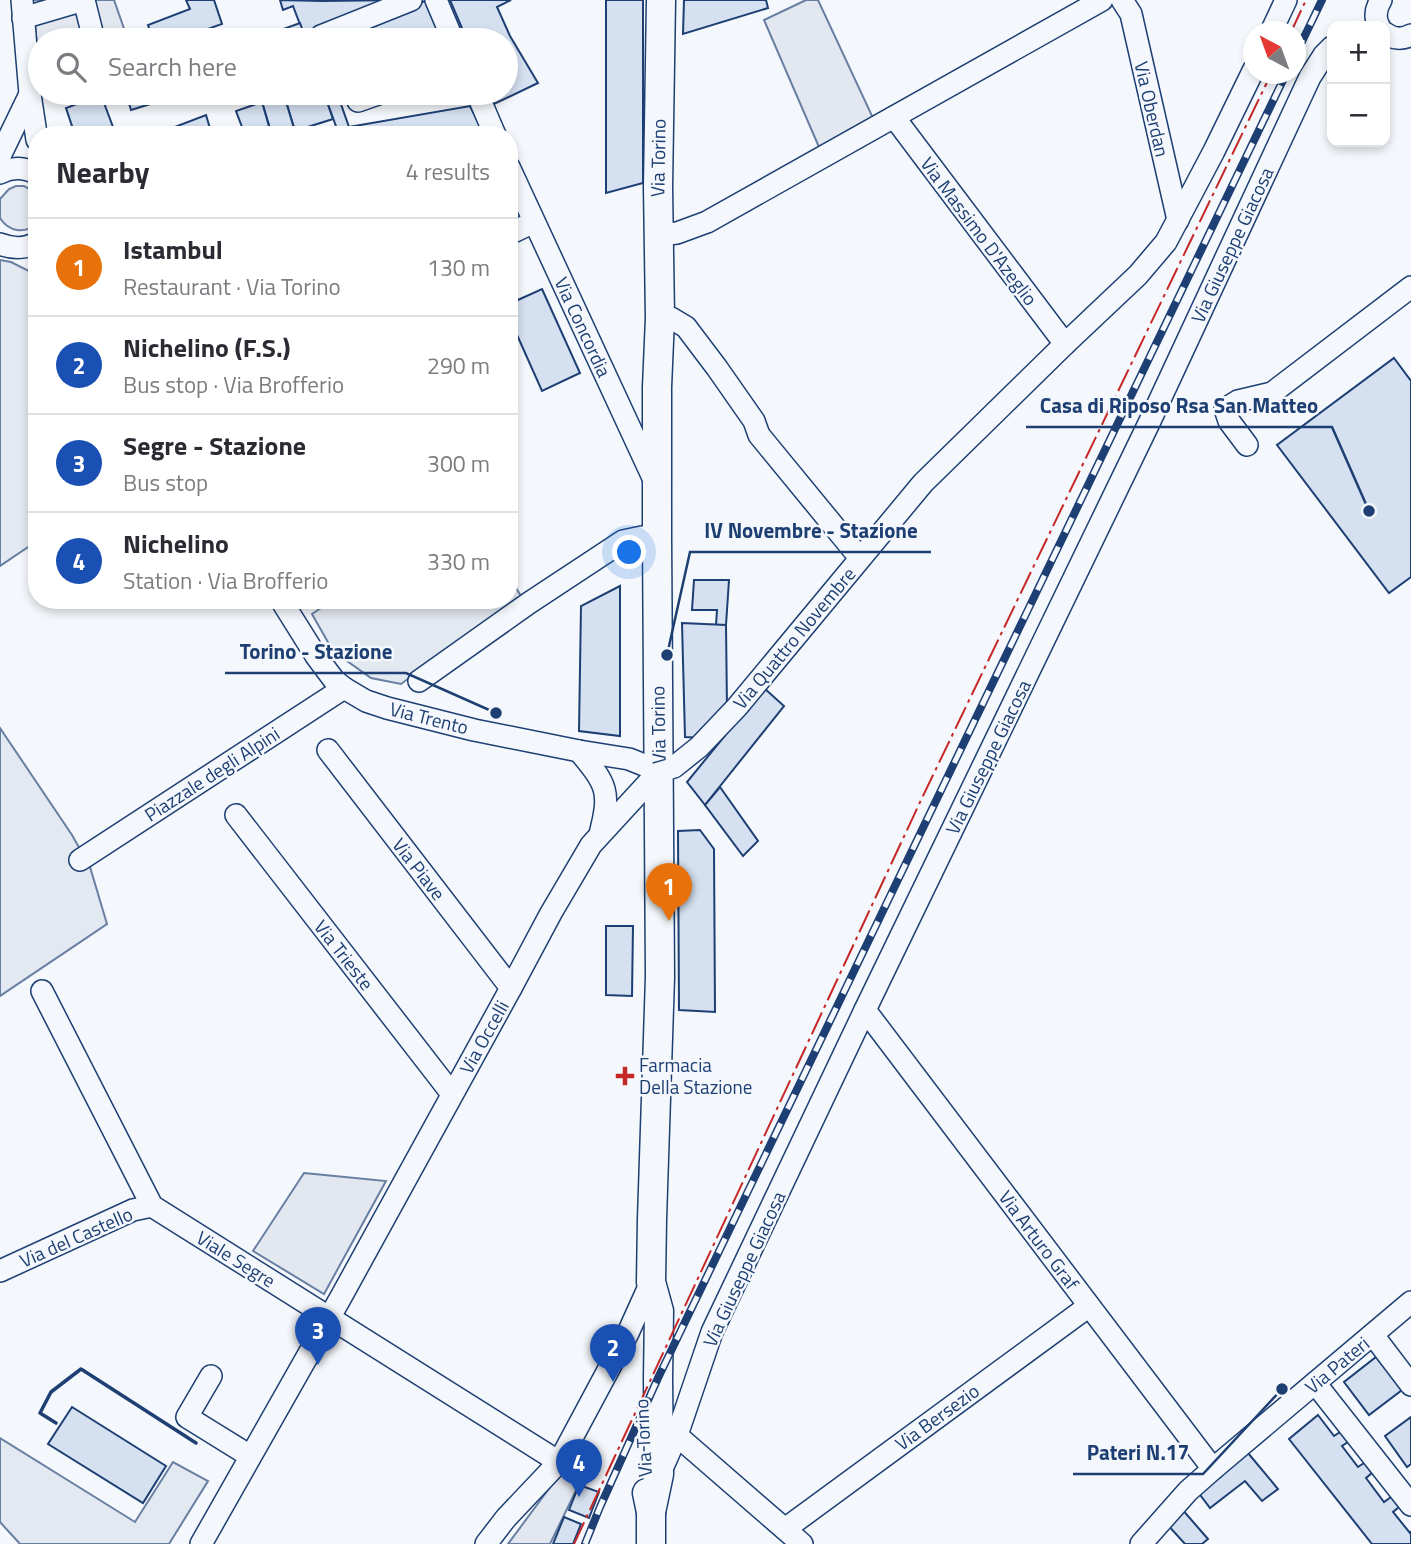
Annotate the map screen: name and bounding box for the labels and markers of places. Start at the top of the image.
callout: Casa di Riposo Rsa San Matteo [1026,385,1332,427]
callout: IV Novembre - Stazione [690,510,931,552]
callout: Torino - Stazione [225,631,406,673]
pin: 1 [646,863,692,921]
place label: Farmacia Della Stazione [639,1050,752,1101]
marker: Farmacia Della Stazione [617,1068,633,1084]
pin: 3 [295,1307,341,1365]
pin: 2 [590,1324,636,1382]
callout: Pateri N.17 [1073,1432,1203,1474]
pin: 4 [556,1439,602,1497]

